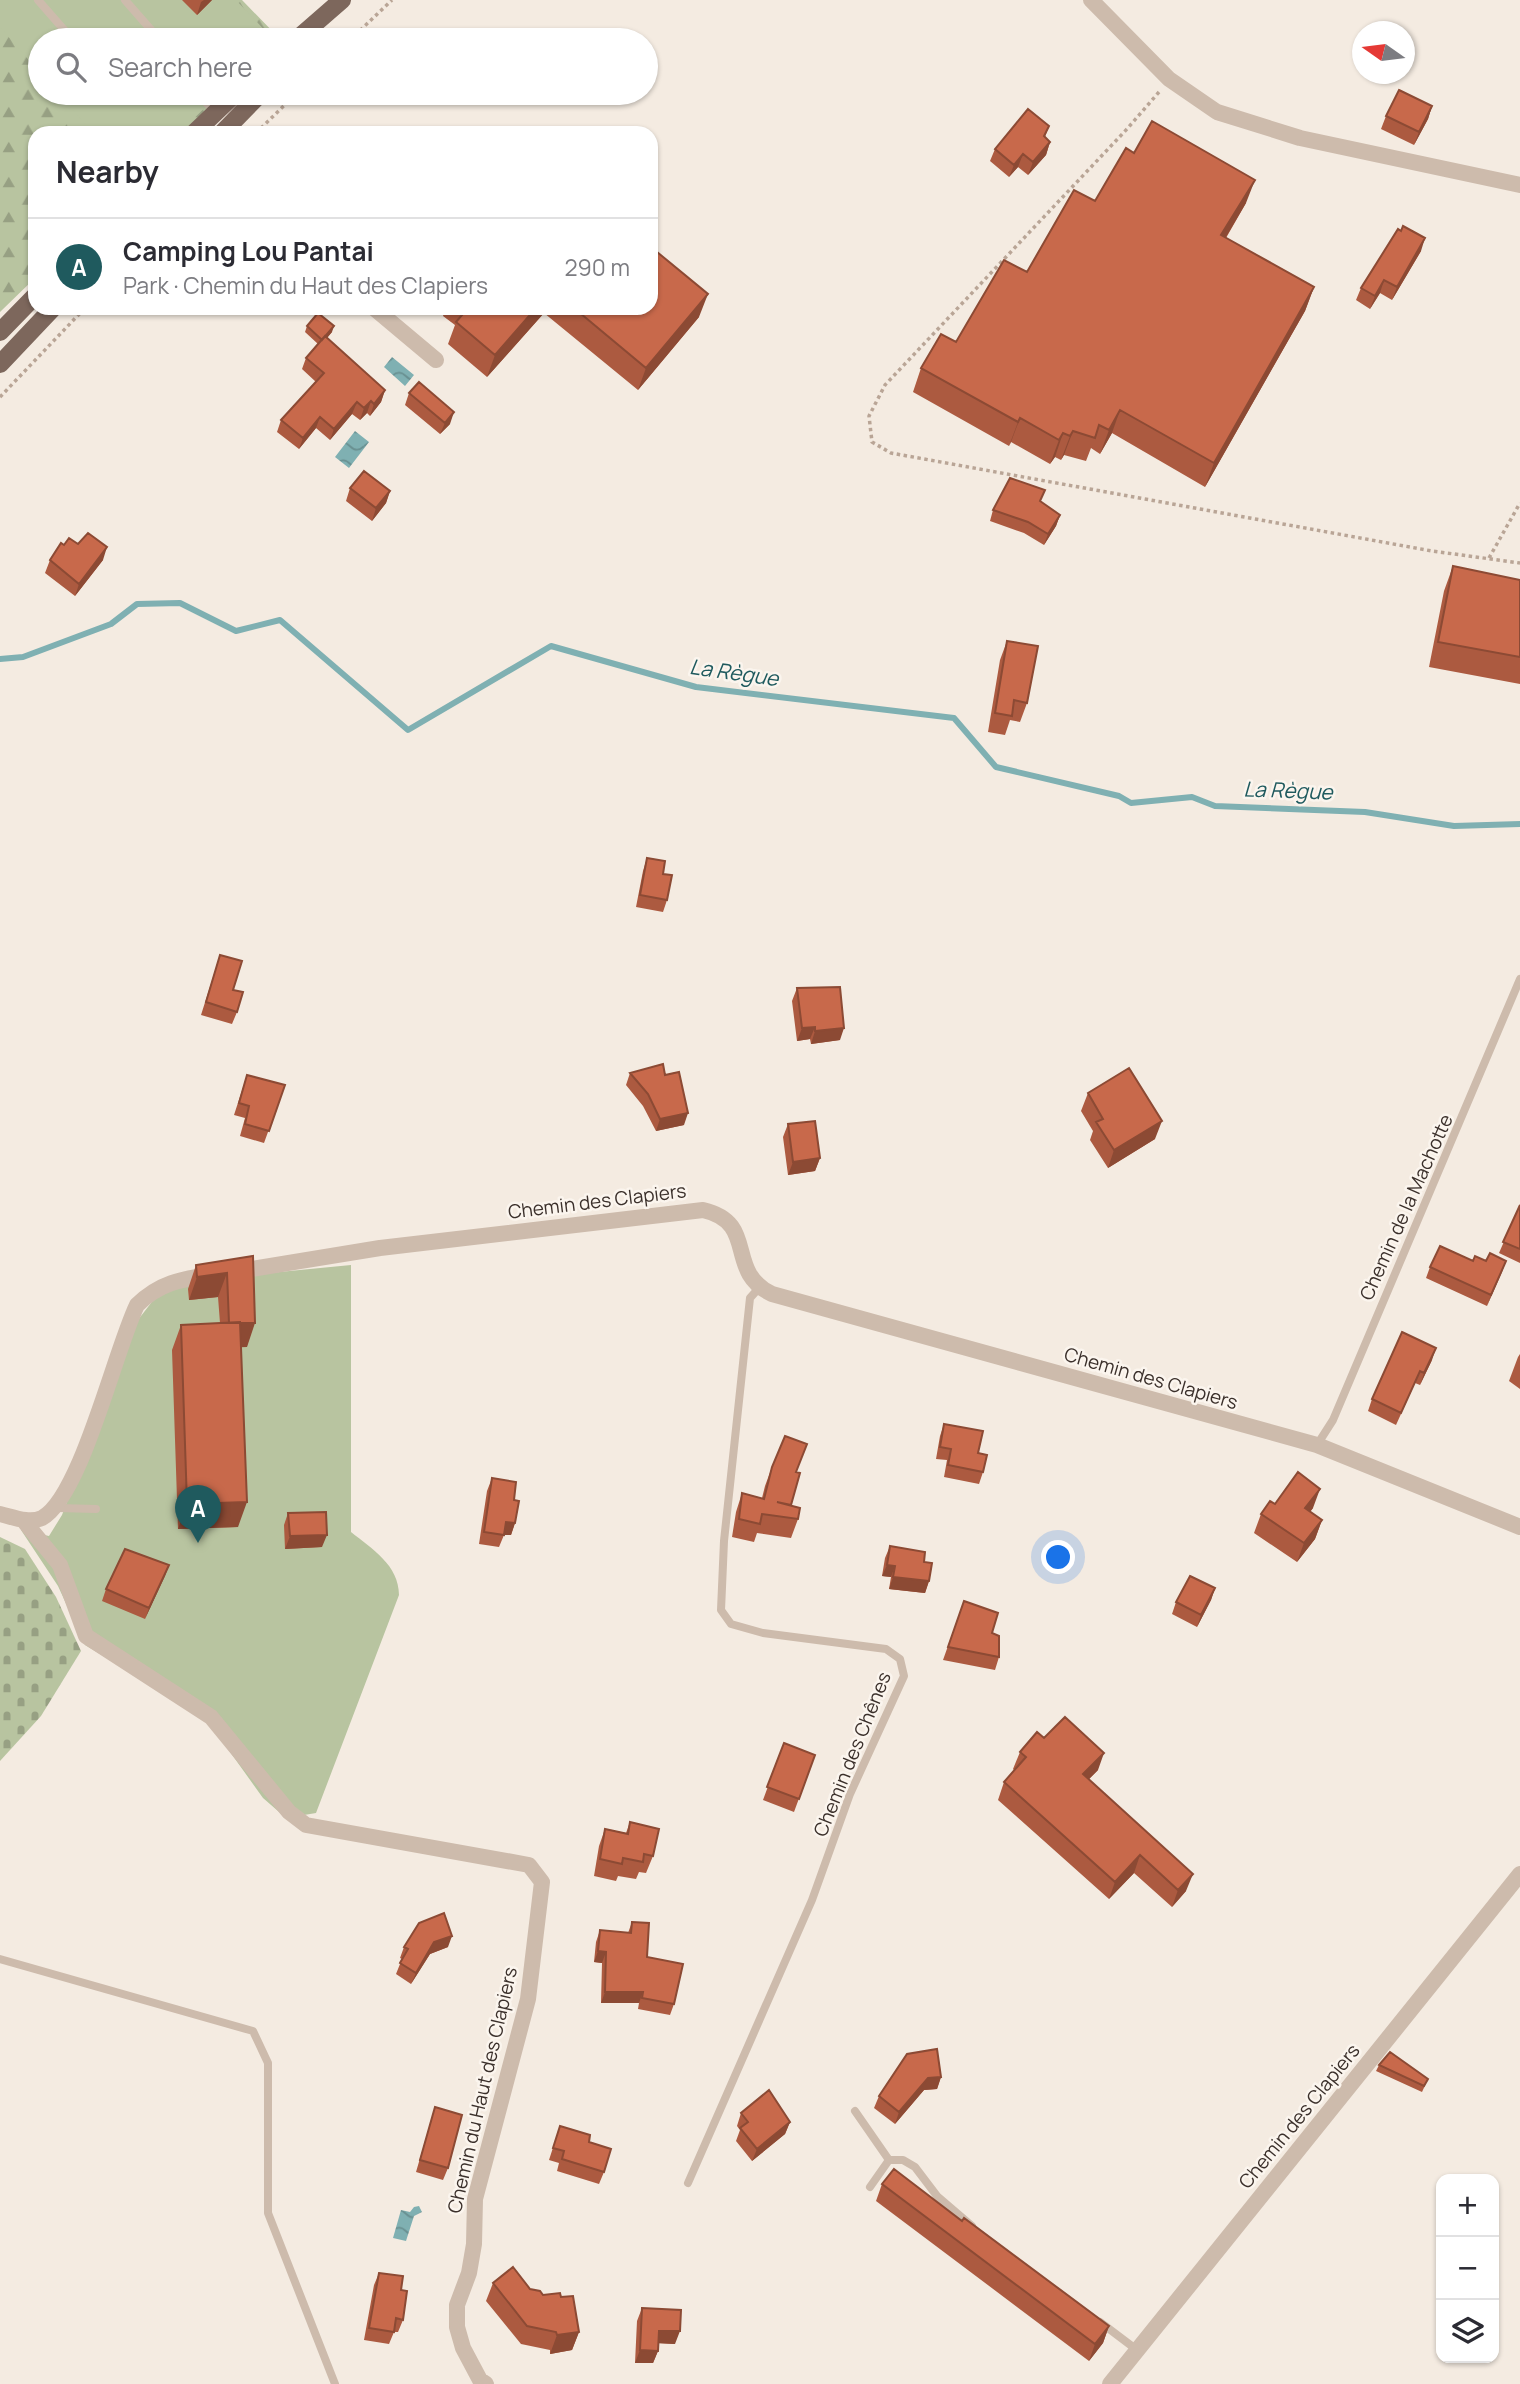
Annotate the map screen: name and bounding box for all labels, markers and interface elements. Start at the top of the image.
north arrow [1352,21,1415,84]
search box [28,28,658,105]
icon: search [52,48,90,86]
text: Search here [108,49,253,85]
text: Nearby [56,151,159,192]
text: Camping Lou Pantai [123,233,374,269]
text: A [71,251,87,283]
text: 290 m [564,251,630,283]
text: Park · Chemin du Haut des Clapiers [123,269,488,301]
water label: La Règue [688,652,782,692]
water label: La Règue [1243,774,1335,806]
street label: Chemin de la Machotte [1353,1110,1459,1304]
street label: Chemin des Clapiers [506,1177,688,1225]
street label: Chemin des Clapiers [1061,1341,1241,1415]
pin: A [175,1485,221,1543]
your location [1041,1540,1075,1574]
street label: Chemin des Chênes [807,1668,897,1840]
street label: Chemin du Haut des Clapiers [441,1964,523,2216]
street label: Chemin des Clapiers [1232,2038,1366,2194]
map controls [1436,2174,1499,2363]
button: + [1436,2174,1499,2237]
button: − [1436,2237,1499,2300]
button: layers [1436,2300,1499,2363]

